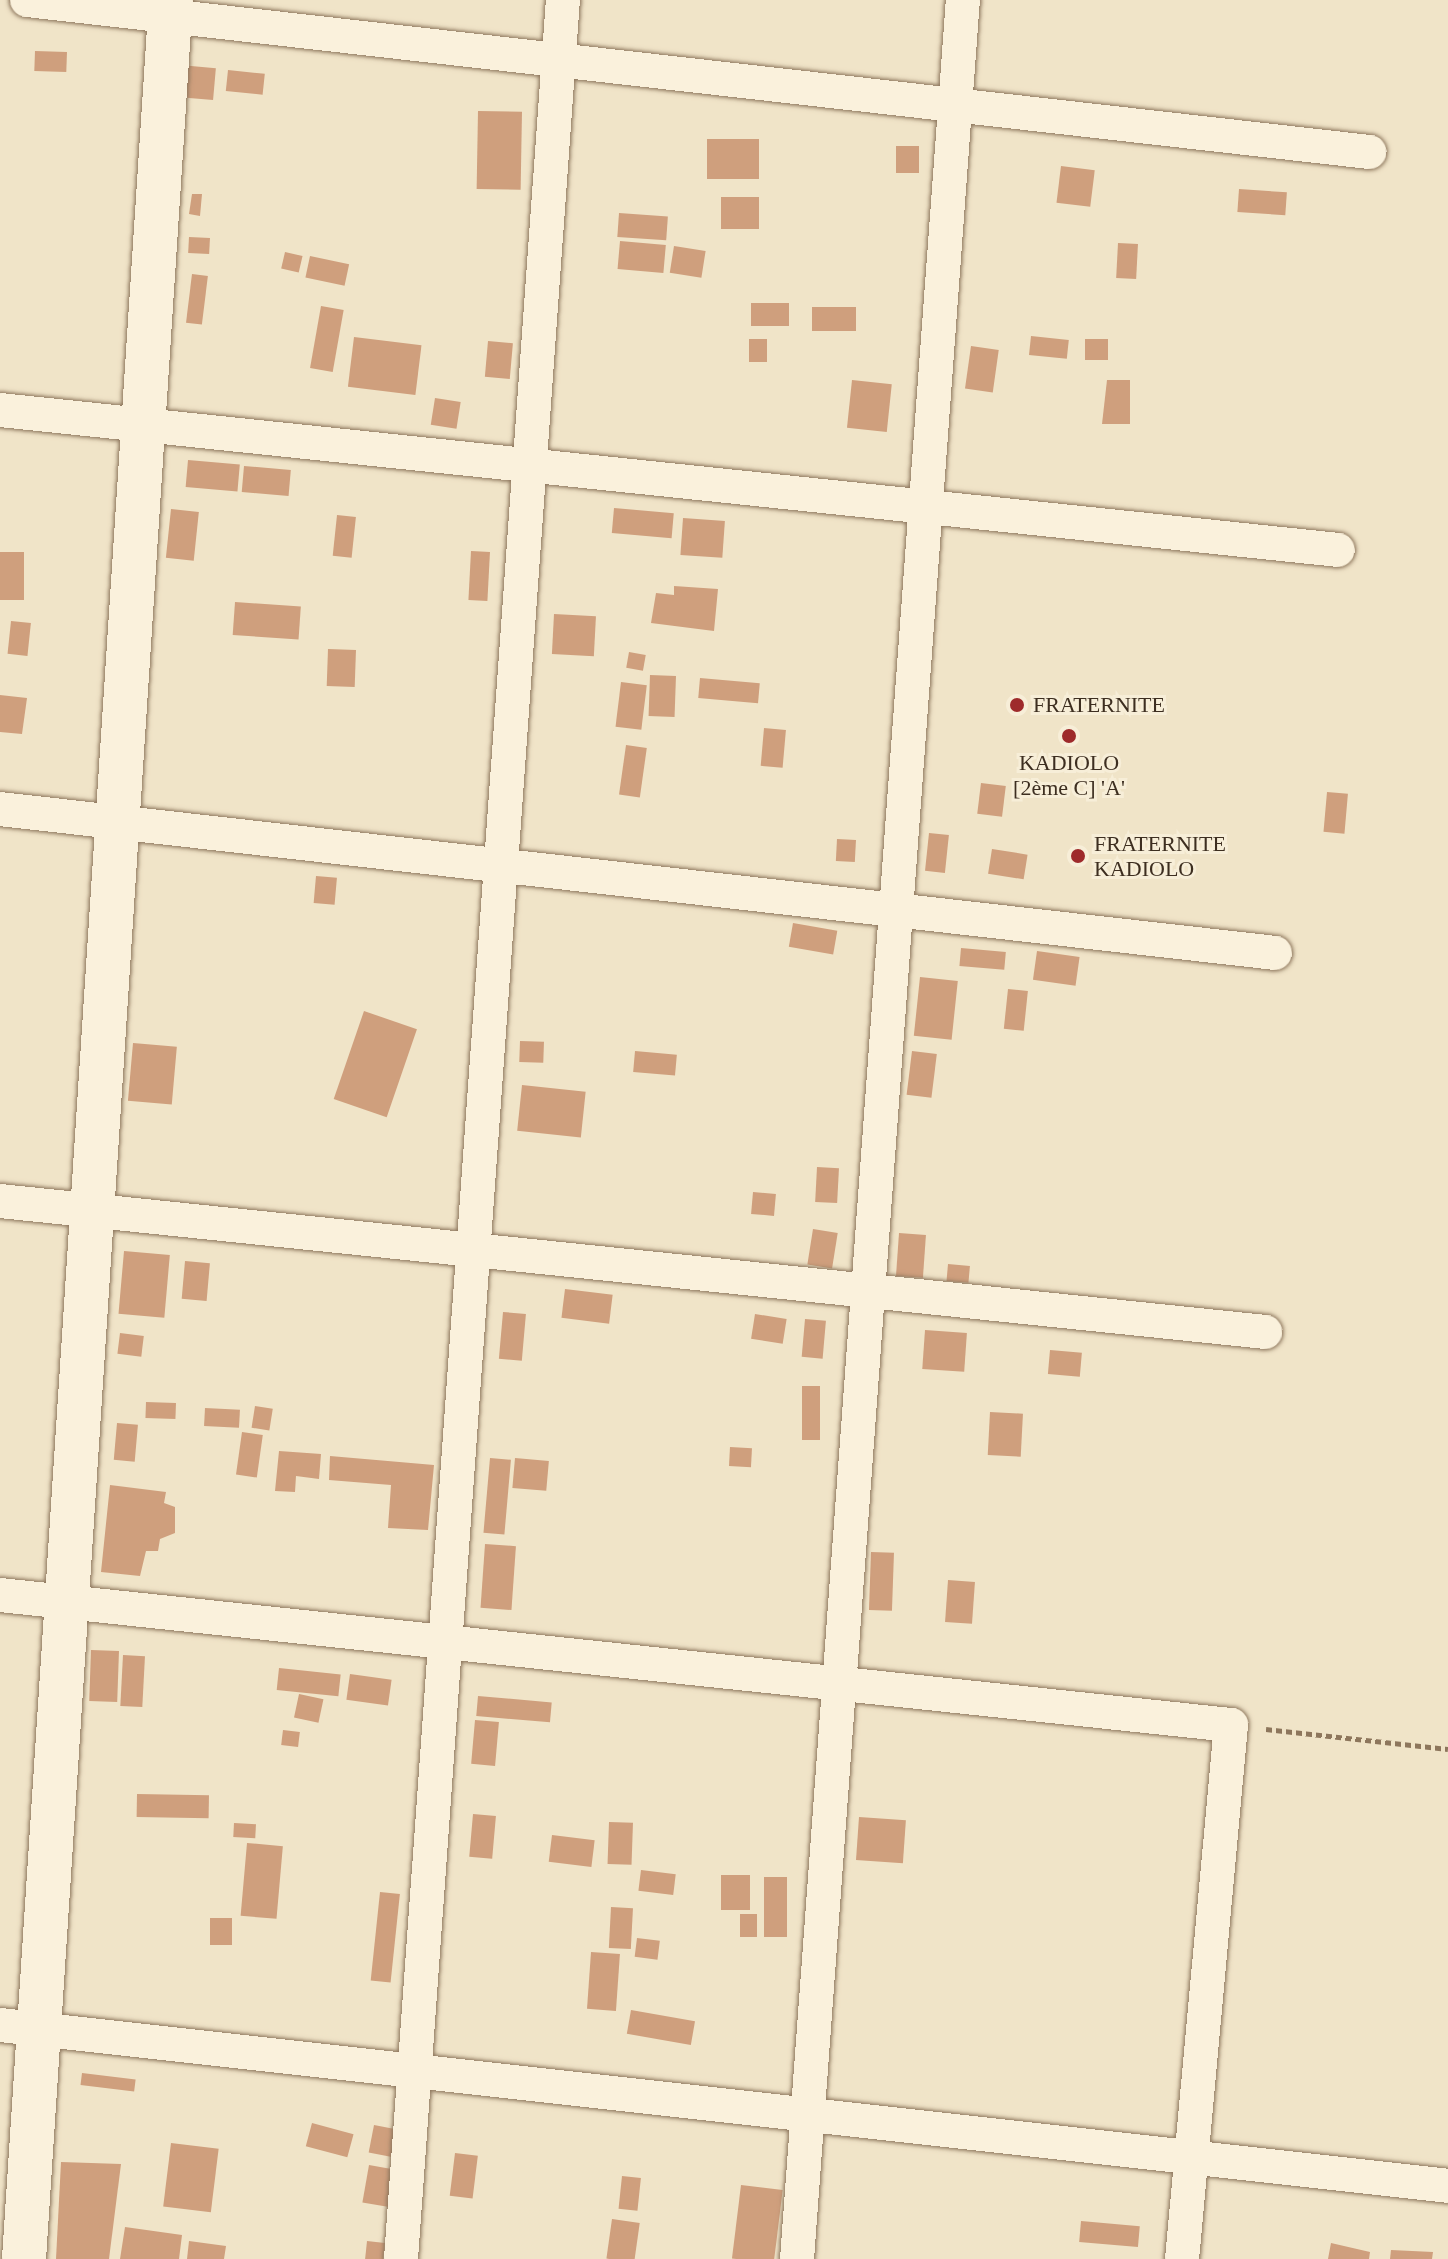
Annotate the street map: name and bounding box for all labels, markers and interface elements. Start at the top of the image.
place label: FRATERNITE [1033,692,1165,718]
marker: FRATERNITE [1008,696,1026,714]
marker: KADIOLO [2ème C] 'A' [1060,727,1078,745]
place label: KADIOLO [2ème C] 'A' [1013,749,1125,800]
place label: FRATERNITE KADIOLO [1094,830,1226,882]
marker: FRATERNITE KADIOLO [1069,847,1087,865]

